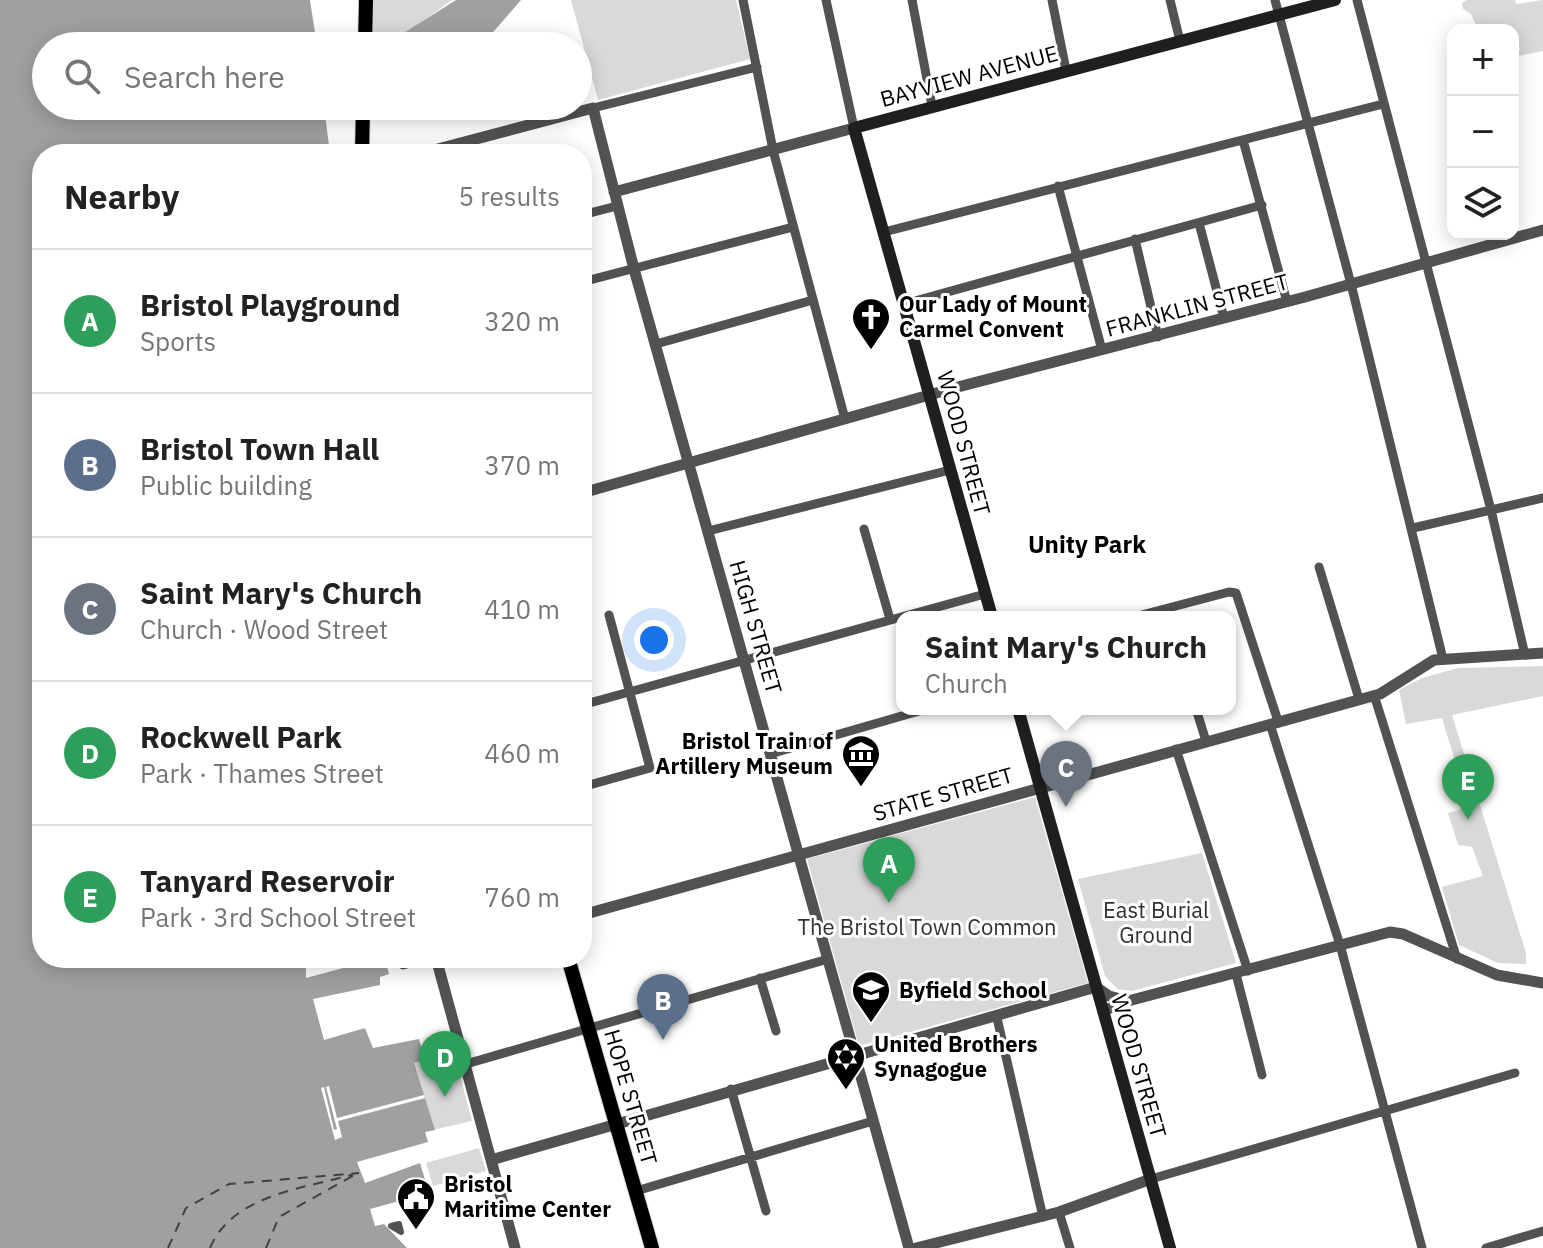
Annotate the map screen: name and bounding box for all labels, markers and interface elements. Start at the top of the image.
map controls [1447,24,1519,240]
button: + [1447,24,1519,96]
search box [32,32,592,120]
street label: BAYVIEW AVENUE [877,38,1061,113]
icon: search [60,54,104,98]
text: Search here [124,57,285,96]
button: − [1447,96,1519,168]
button: layers [1447,168,1519,240]
text: Nearby [64,174,179,218]
text: 5 results [458,179,560,213]
street label: FRANKLIN STREET [1102,266,1292,343]
text: Bristol Playground [140,285,400,324]
place label: Our Lady of Mount Carmel Convent [899,289,1087,343]
church icon: Our Lady of Mount Carmel Convent [850,296,892,351]
text: A [81,304,99,338]
text: 320 m [484,304,560,338]
text: Sports [140,324,216,358]
street label: WOOD STREET [931,368,998,519]
text: Bristol Town Hall [140,429,379,468]
text: B [81,448,99,482]
text: 370 m [484,448,560,482]
text: Public building [140,468,312,502]
district label: Unity Park [1028,528,1146,560]
street label: HIGH STREET [724,557,790,697]
text: Saint Mary's Church [140,573,422,612]
text: C [82,592,98,626]
text: 410 m [484,592,560,626]
popup [896,611,1236,715]
text: Church · Wood Street [140,612,388,646]
your location [634,620,674,660]
text: Saint Mary's Church [925,627,1207,666]
text: Church [925,666,1008,700]
text: Rockwell Park [140,717,342,756]
place label: Bristol Train of Artillery Museum [655,726,833,780]
museum icon: Bristol Train of Artillery Museum [840,733,882,788]
text: D [81,736,99,770]
text: 460 m [484,736,560,770]
pin: C [1040,741,1092,807]
pin: E [1442,754,1494,820]
text: Park · Thames Street [140,756,384,790]
street label: STATE STREET [869,760,1017,827]
pin: A [863,837,915,903]
text: Tanyard Reservoir [140,861,395,900]
text: E [82,880,98,914]
text: 760 m [484,880,560,914]
park label: East Burial Ground [1103,895,1209,949]
text: Park · 3rd School Street [140,900,416,934]
park label: The Bristol Town Common [797,912,1057,941]
school or university icon: Byfield School [850,969,892,1024]
pin: B [637,974,689,1040]
place label: Byfield School [899,975,1047,1004]
street label: WOOD STREET [1105,991,1174,1141]
street label: HOPE STREET [598,1026,665,1168]
place label: United Brothers Synagogue [874,1029,1038,1083]
pin: D [419,1031,471,1097]
synagogue icon: United Brothers Synagogue [825,1036,867,1091]
place label: Bristol Maritime Center [444,1169,611,1223]
public building icon: Bristol Maritime Center [395,1176,437,1231]

